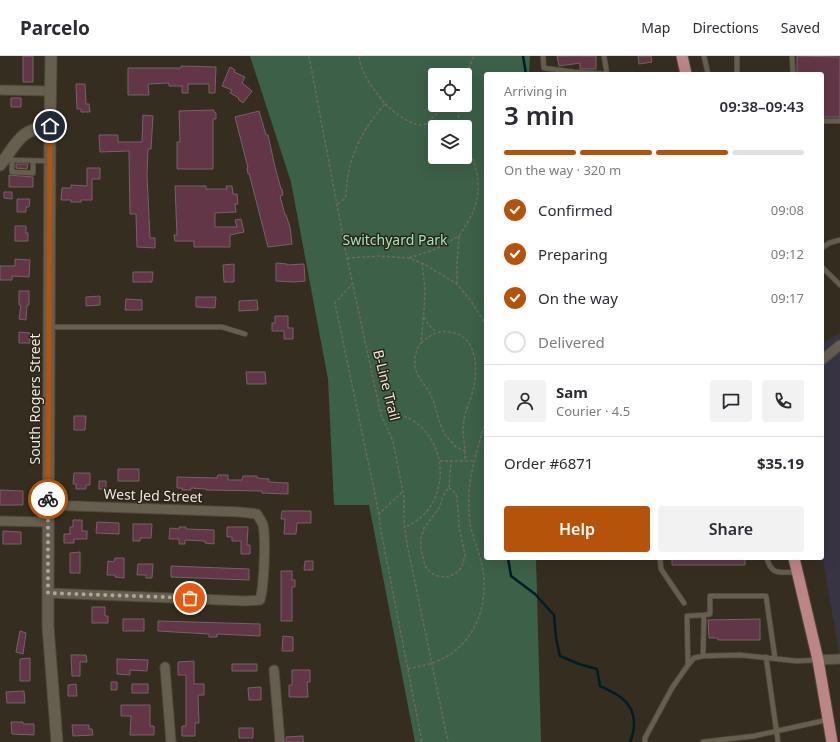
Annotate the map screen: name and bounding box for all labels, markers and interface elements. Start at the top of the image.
text: Parcelo [20,15,90,41]
text: Map [641,18,670,37]
text: Directions [692,18,759,37]
text: Saved [781,18,820,37]
map controls [428,68,472,164]
button: locate [428,68,472,112]
text: Arriving in [504,82,567,100]
text: 09:38–09:43 [720,96,804,116]
text: 3 min [504,97,575,133]
pin [33,109,67,143]
icon: home [39,115,61,137]
button: layers [428,120,472,164]
text: On the way · 320 m [504,161,621,179]
icon: check [504,199,526,221]
text: Confirmed [538,200,613,220]
text: 09:08 [771,201,804,219]
park label: Switchyard Park [342,230,448,249]
icon: check [504,243,526,265]
text: Preparing [538,244,608,264]
text: 09:12 [771,245,804,263]
icon: check [504,287,526,309]
text: On the way [538,288,618,308]
text: 09:17 [771,289,804,307]
text: Delivered [538,332,605,352]
street label: South Rogers Street [25,333,44,465]
street label: B-Line Trail [369,348,405,422]
button: person [504,380,546,422]
button: chat [710,380,752,422]
button: phone [762,380,804,422]
text: Sam [556,382,588,402]
text: Courier · 4.5 [556,402,630,420]
text: Order #6871 [504,453,593,473]
text: $35.19 [757,453,804,473]
courier [28,479,68,519]
street label: West Jed Street [103,484,203,506]
icon: bike [37,488,59,510]
button: Help [504,506,650,552]
button: Share [658,506,804,552]
pin [173,581,207,615]
icon: bag [179,587,201,609]

